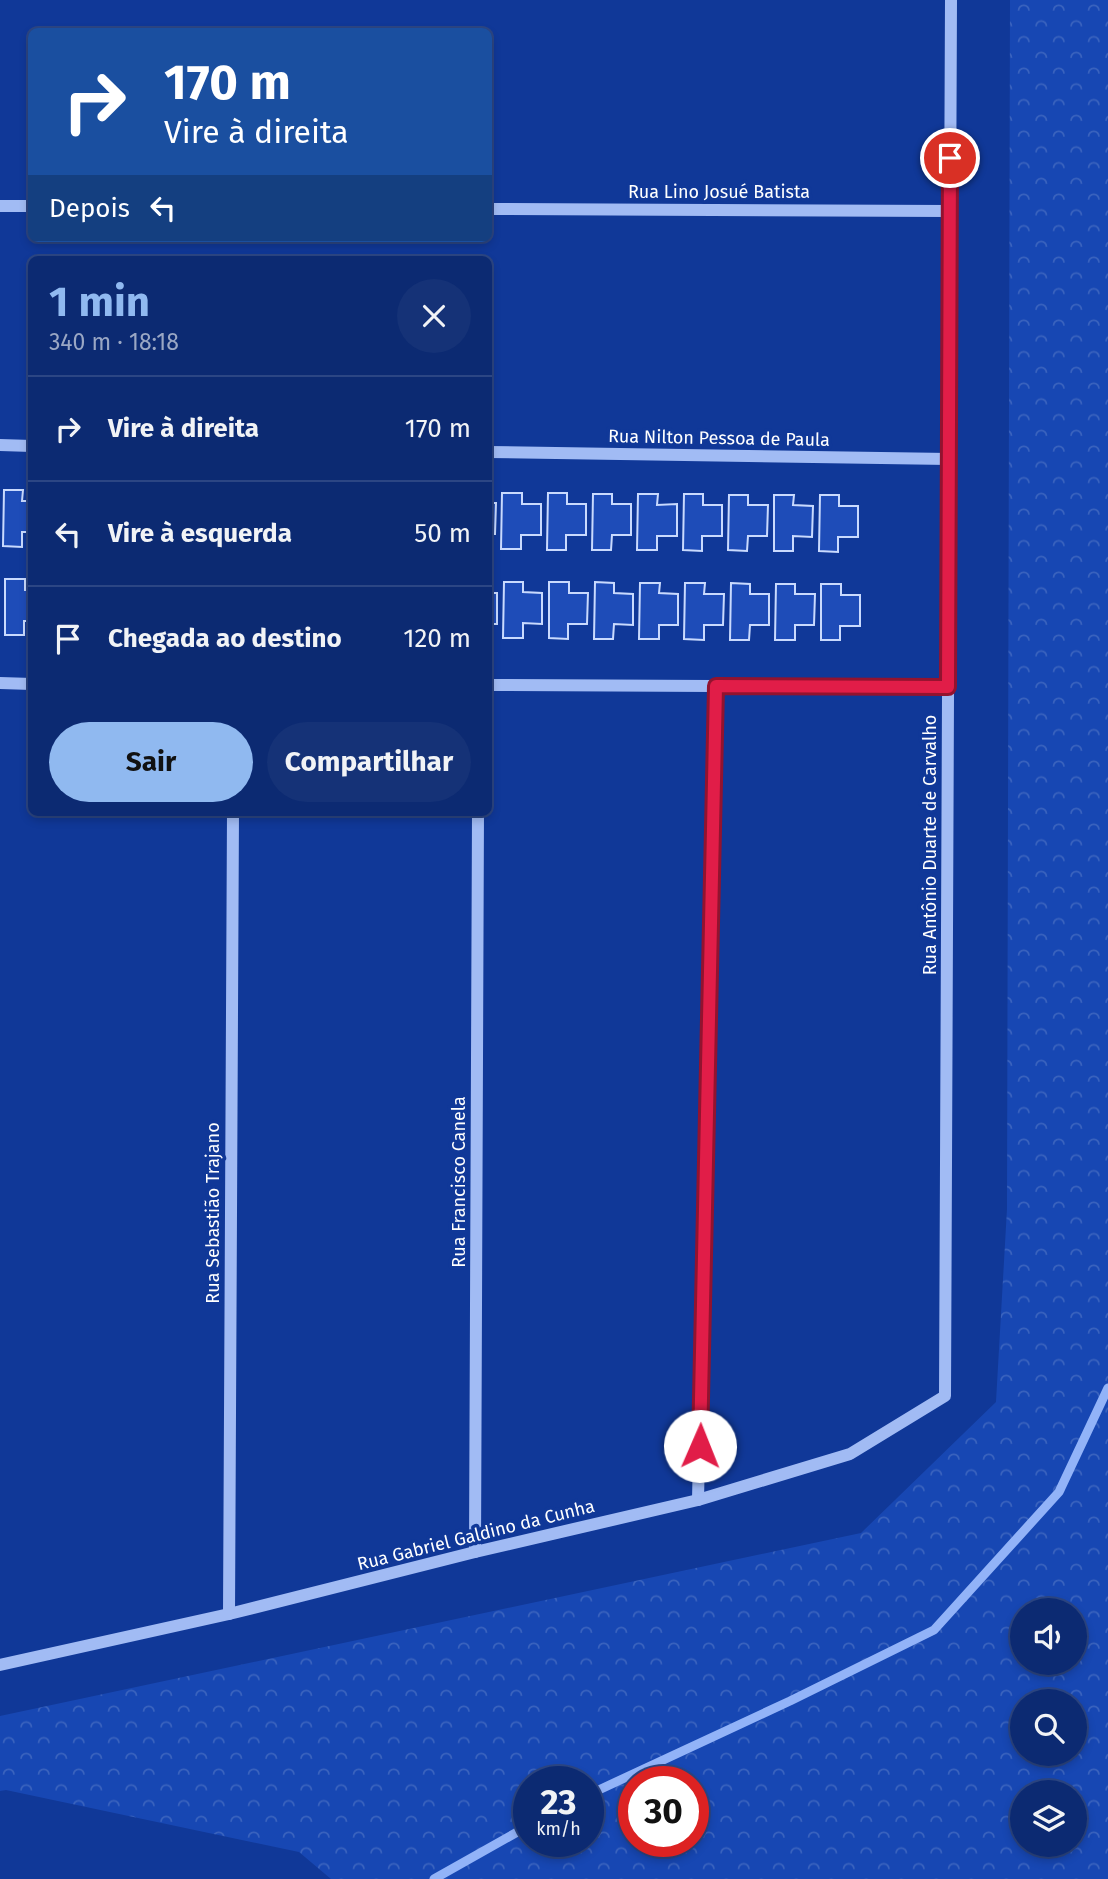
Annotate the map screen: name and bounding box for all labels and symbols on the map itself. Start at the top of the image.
pin [920,128,980,188]
street label: Rua Lino Josué Batista [628,181,810,203]
street label: Rua Nilton Pessoa de Paula [608,425,830,451]
street label: Rua Antônio Duarte de Carvalho [919,715,941,975]
street label: Rua Francisco Canela [448,1096,470,1268]
street label: Rua Sebastião Trajano [202,1122,224,1304]
position arrow [663,1409,737,1483]
street label: Rua Gabriel Galdino da Cunha [355,1495,597,1575]
speed limit sign: 30 [618,1766,709,1857]

